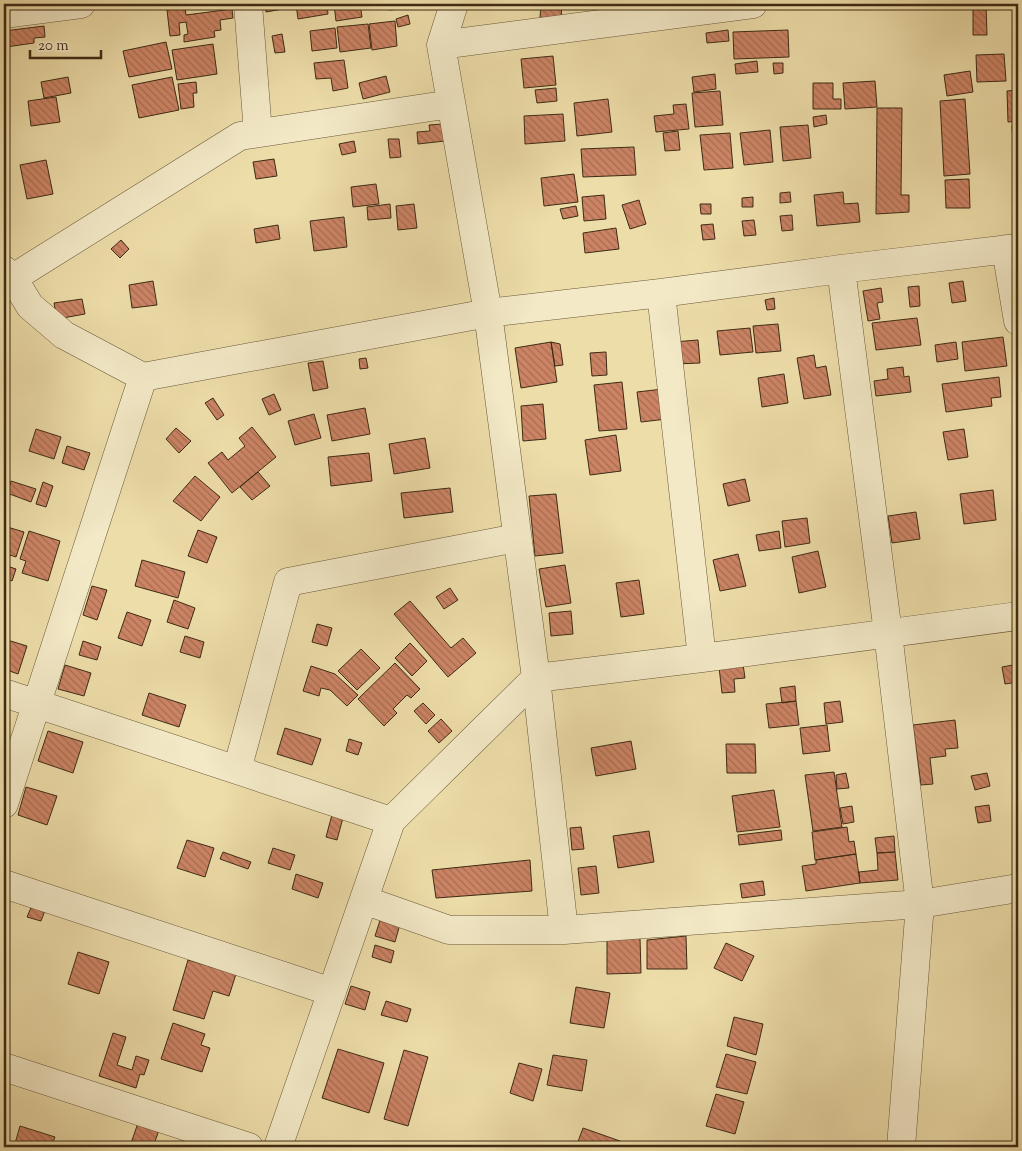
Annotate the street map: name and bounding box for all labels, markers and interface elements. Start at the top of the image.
scale bar [30,28,101,60]
text: 20 m [38,36,69,57]

